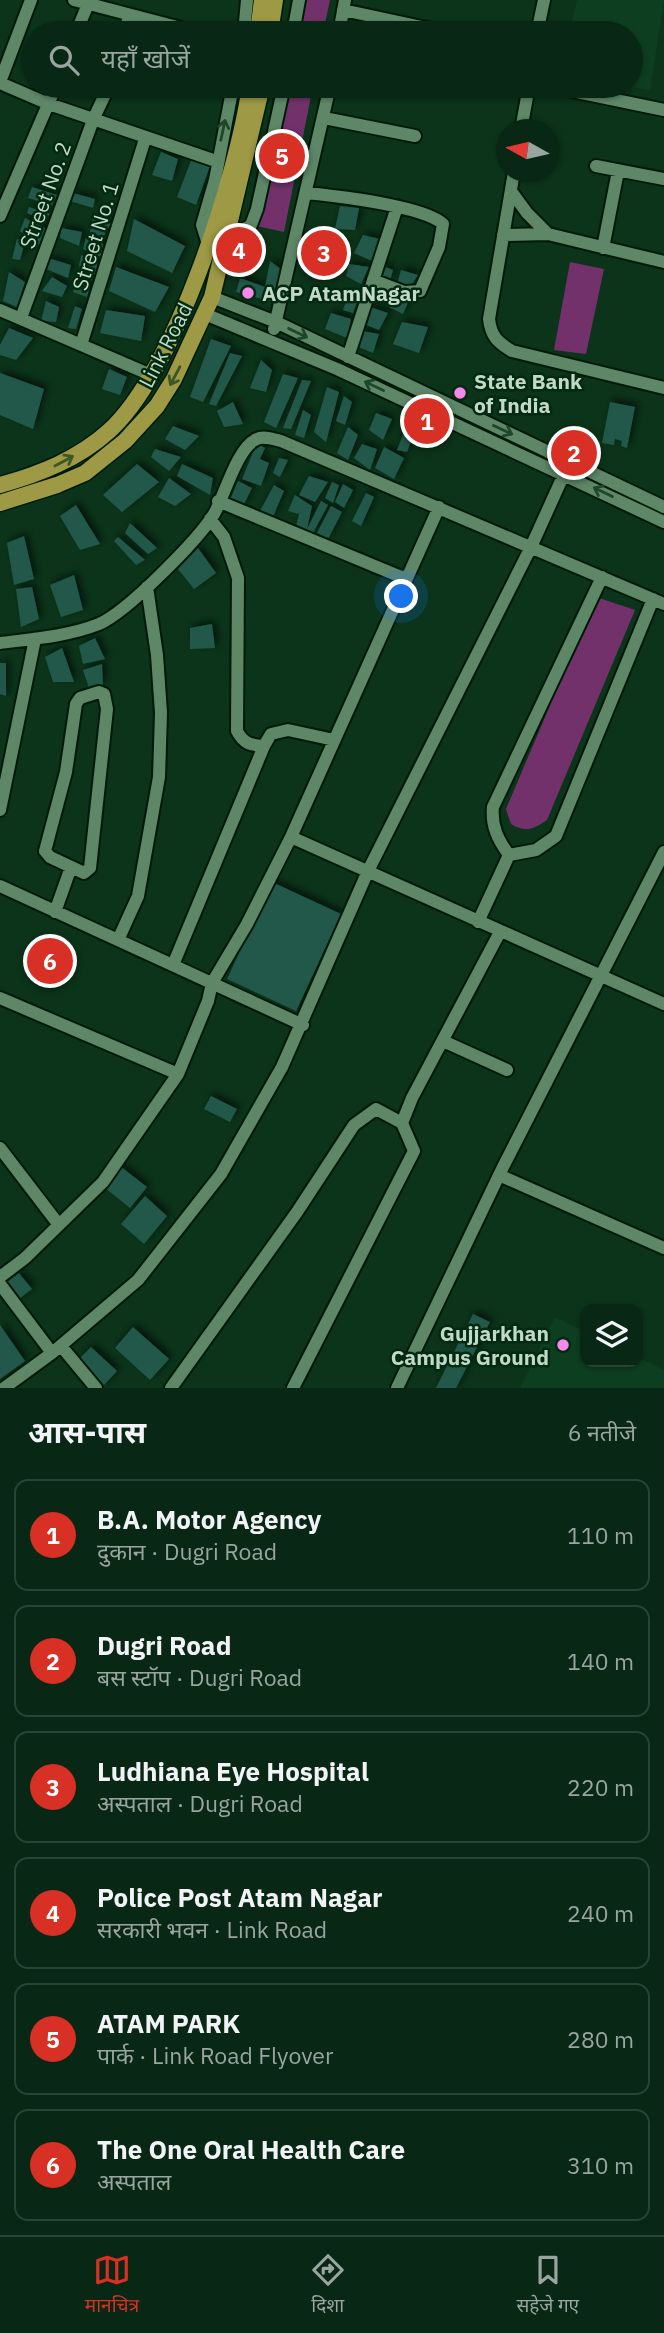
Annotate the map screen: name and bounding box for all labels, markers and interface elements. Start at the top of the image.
search box [21,21,643,98]
icon: search [45,41,83,79]
text: यहाँ खोजें [101,41,190,75]
one-way arrow [217,119,231,142]
north arrow [496,119,559,182]
pin: 5 [259,130,305,182]
street label: Street No. 2 [13,138,77,252]
street label: Street No. 1 [65,178,125,294]
pin: 4 [216,224,262,276]
pin: 3 [301,227,347,279]
place label: ACP AtamNagar [262,279,421,307]
marker: ACP AtamNagar [240,285,256,301]
street label: Link Road [132,298,198,392]
one-way arrow [287,327,308,340]
one-way arrow [168,365,182,386]
place label: State Bank of India [474,367,583,419]
one-way arrow [364,379,385,393]
marker: State Bank of India [452,385,468,401]
pin: 1 [404,395,450,447]
one-way arrow [492,424,514,437]
pin: 2 [551,427,597,479]
one-way arrow [53,454,74,468]
one-way arrow [593,485,614,498]
your location [384,579,418,613]
pin: 6 [27,935,73,987]
map controls [580,1304,643,1367]
button: layers [580,1304,643,1367]
place label: Gujjarkhan Campus Ground [391,1319,549,1371]
marker: Gujjarkhan Campus Ground [555,1337,571,1353]
text: आस-पास [28,1412,146,1451]
text: 6 नतीजे [568,1417,636,1447]
text: B.A. Motor Agency [97,1502,321,1536]
text: 1 [46,1520,60,1550]
text: 110 m [567,1520,634,1550]
text: दुकान · Dugri Road [97,1536,277,1566]
text: Dugri Road [97,1628,231,1662]
text: 2 [46,1646,60,1676]
text: 140 m [567,1646,634,1676]
text: बस स्टॉप · Dugri Road [97,1662,302,1692]
text: Ludhiana Eye Hospital [97,1754,369,1788]
text: 3 [46,1772,60,1802]
text: 220 m [567,1772,634,1802]
text: अस्पताल · Dugri Road [97,1788,303,1818]
text: Police Post Atam Nagar [97,1880,382,1914]
text: 4 [46,1898,60,1928]
text: 240 m [567,1898,634,1928]
text: सरकारी भवन · Link Road [97,1914,327,1944]
text: ATAM PARK [97,2006,240,2040]
text: 5 [46,2024,60,2054]
text: 280 m [567,2024,634,2054]
text: पार्क · Link Road Flyover [97,2040,333,2070]
text: The One Oral Health Care [97,2132,405,2166]
text: 6 [46,2150,60,2180]
text: 310 m [567,2150,634,2180]
text: अस्पताल [97,2166,171,2196]
tab: मानचित्र [85,2251,139,2320]
tab: दिशा [309,2251,347,2320]
tab: सहेजे गए [516,2251,579,2320]

